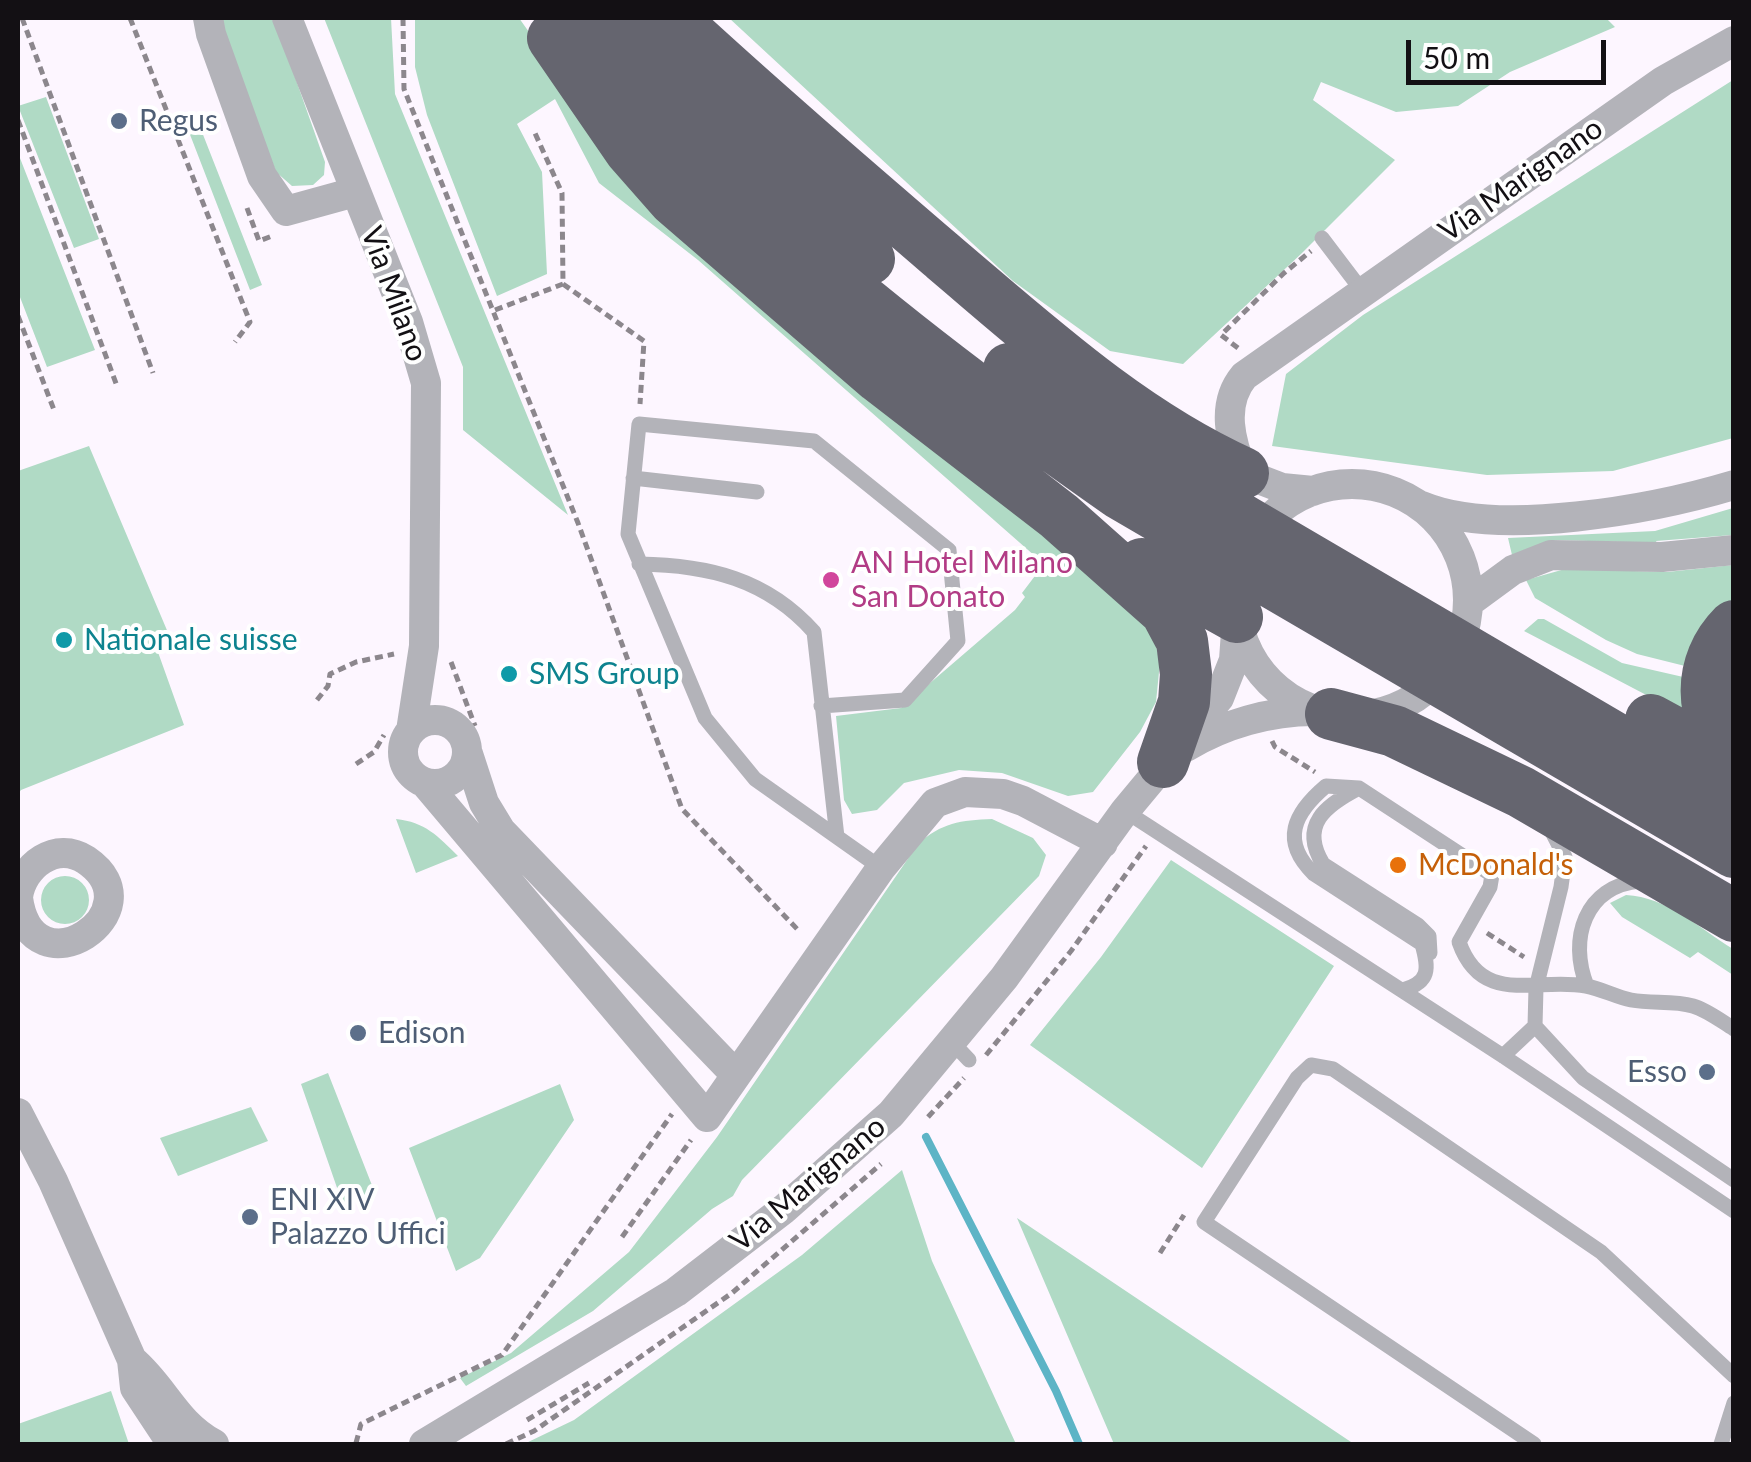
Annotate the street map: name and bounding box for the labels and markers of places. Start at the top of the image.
place label: Regus [139,103,218,139]
marker: Regus [108,110,130,132]
place label: AN Hotel Milano San Donato [851,545,1073,616]
marker: AN Hotel Milano San Donato [820,569,842,591]
place label: Nationale suisse [84,622,298,658]
marker: Nationale suisse [53,629,75,651]
place label: SMS Group [529,656,680,692]
marker: SMS Group [498,663,520,685]
place label: McDonald's [1418,847,1574,883]
marker: McDonald's [1387,854,1409,876]
place label: Edison [378,1015,465,1051]
marker: Edison [347,1022,369,1044]
place label: Esso [1627,1054,1687,1090]
marker: Esso [1696,1061,1718,1083]
place label: ENI XIV Palazzo Uffici [270,1182,446,1252]
marker: ENI XIV Palazzo Uffici [239,1206,261,1228]

